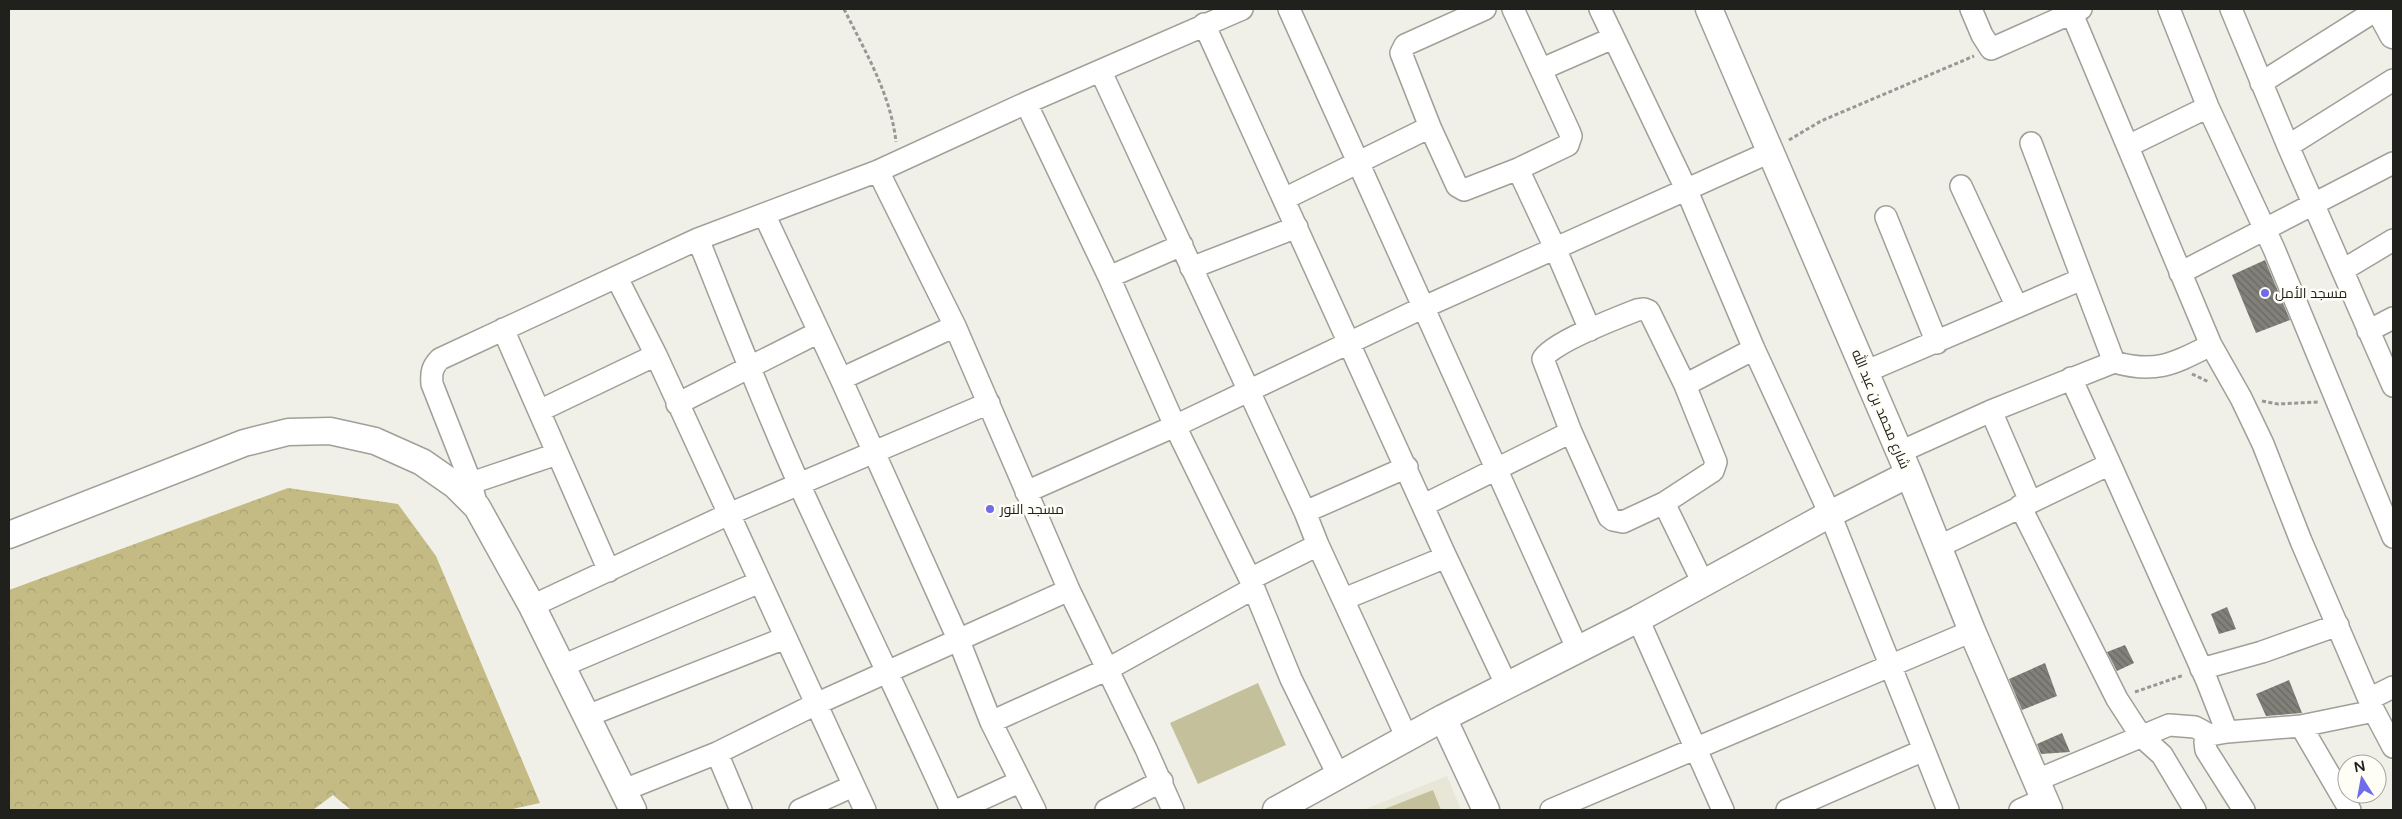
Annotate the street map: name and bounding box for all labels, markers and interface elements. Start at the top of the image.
place label: مسجد الأمل [2275,285,2347,302]
marker: مسجد الأمل [2259,287,2271,299]
street label: شارع محمد بن عبد الله [1848,347,1914,471]
place label: مسجد النور [999,501,1064,518]
marker: مسجد النور [984,503,996,515]
north arrow [2337,754,2387,804]
text: N [2352,757,2367,776]

